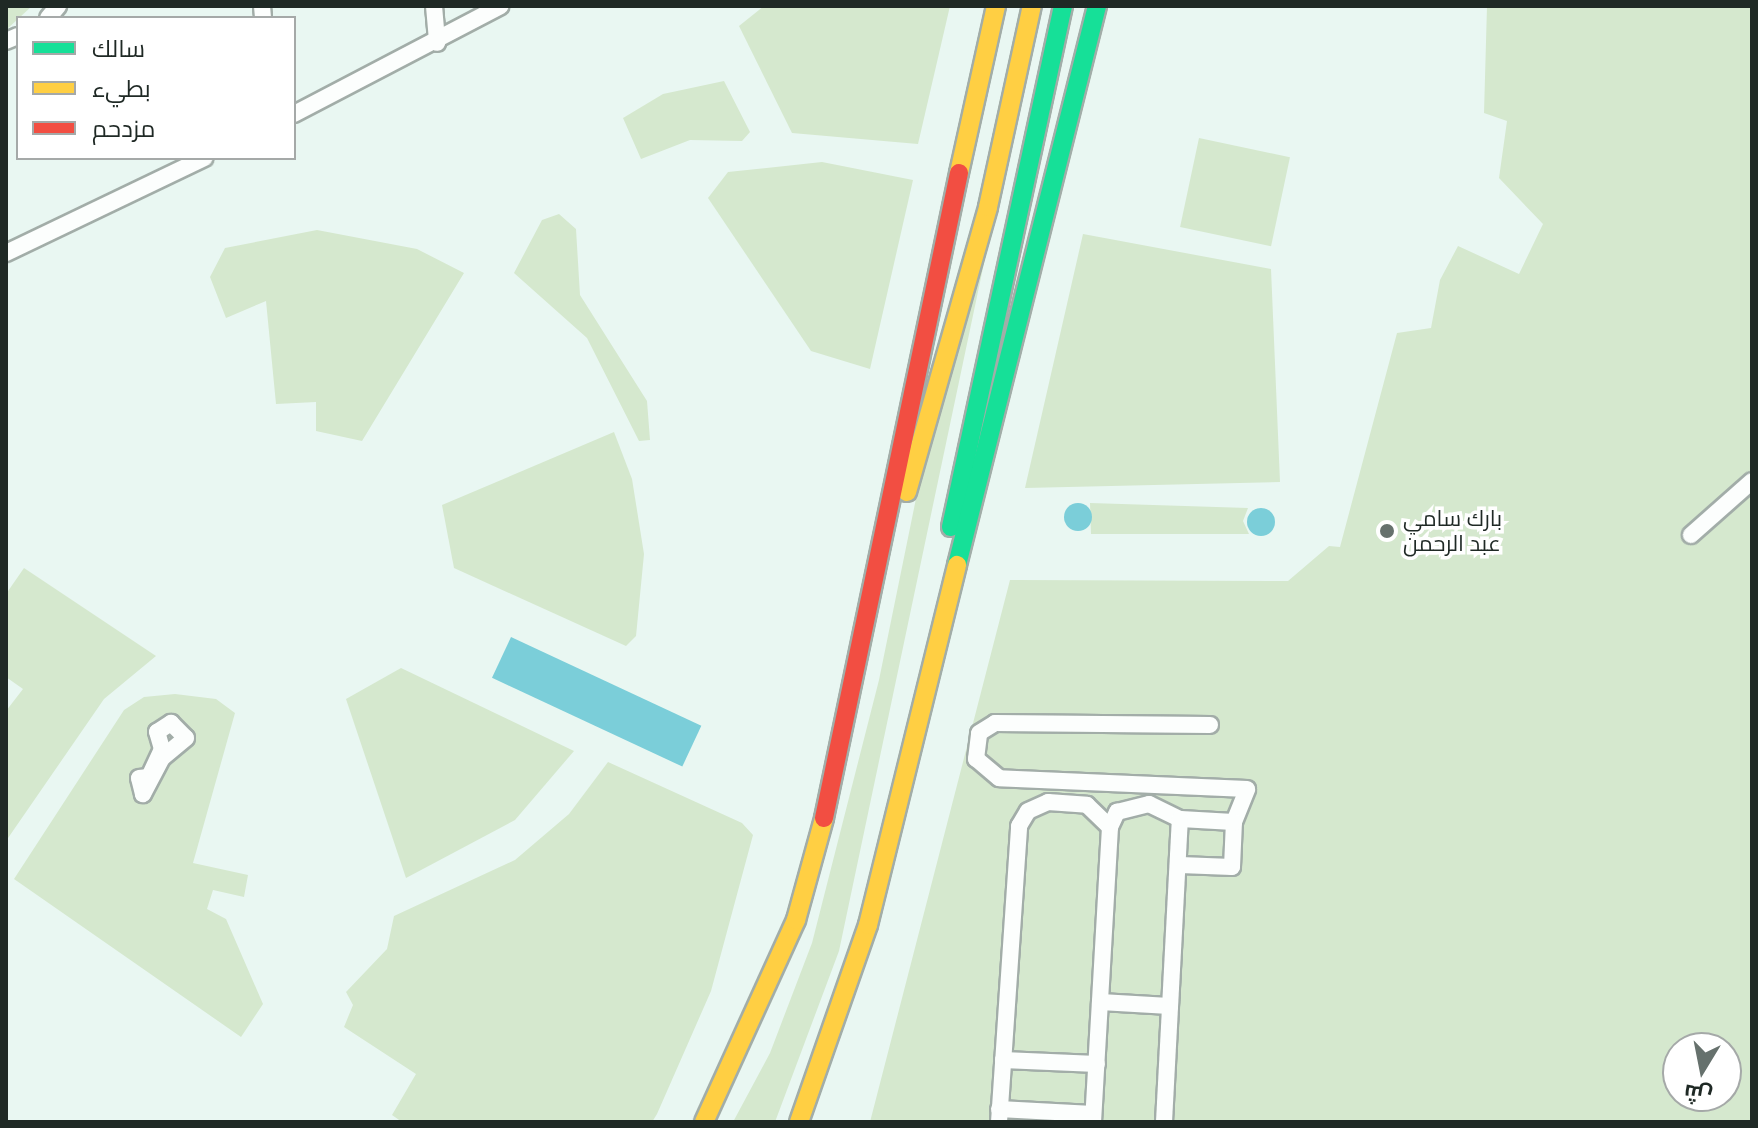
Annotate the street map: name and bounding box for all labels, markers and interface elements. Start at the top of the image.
legend [16,16,296,160]
text: سالك [92,34,145,63]
text: بطيء [92,74,151,103]
text: مزدحم [92,114,155,143]
place label: بارك سامي عبد الرحمن [1403,505,1502,556]
marker: بارك سامي عبد الرحمن [1378,522,1396,540]
north arrow [1662,1032,1742,1112]
text: ش [1682,1078,1714,1110]

